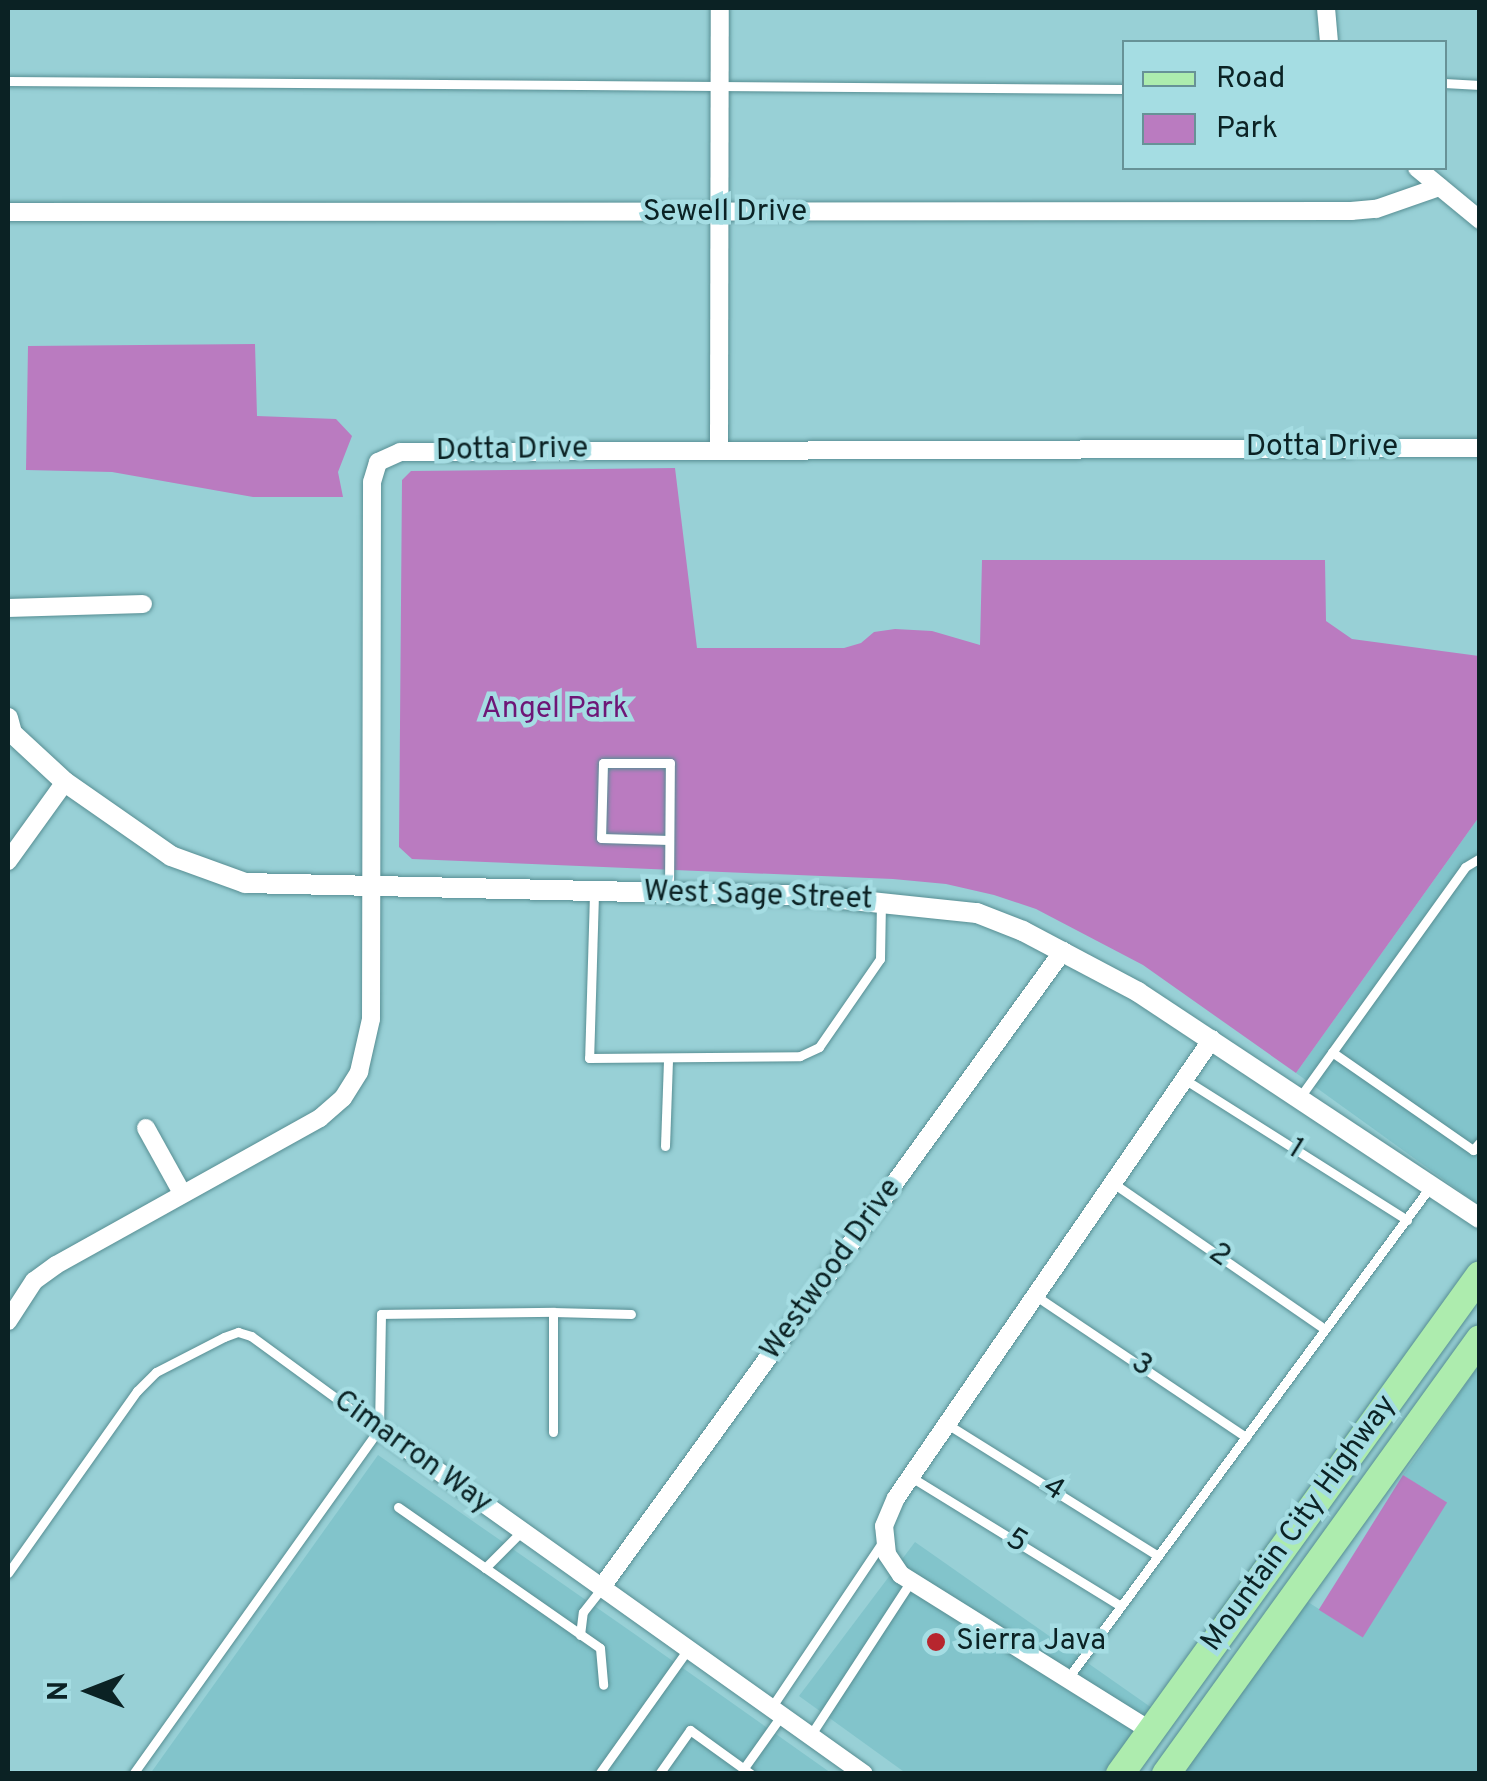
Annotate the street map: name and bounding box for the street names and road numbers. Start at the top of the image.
street label: Sewell Drive [643,195,807,231]
street label: Dotta Drive [1246,430,1398,466]
street label: Dotta Drive [435,432,589,470]
street label: West Sage Street [643,875,873,919]
street label: 1 [1281,1132,1309,1168]
street label: Westwood Drive [754,1172,910,1368]
street label: 2 [1201,1236,1237,1276]
street label: 3 [1123,1346,1159,1386]
street label: Cimarron Way [325,1383,499,1523]
street label: Mountain City Highway [1195,1389,1405,1659]
street label: 4 [1036,1470,1070,1510]
street label: 5 [999,1522,1033,1562]

